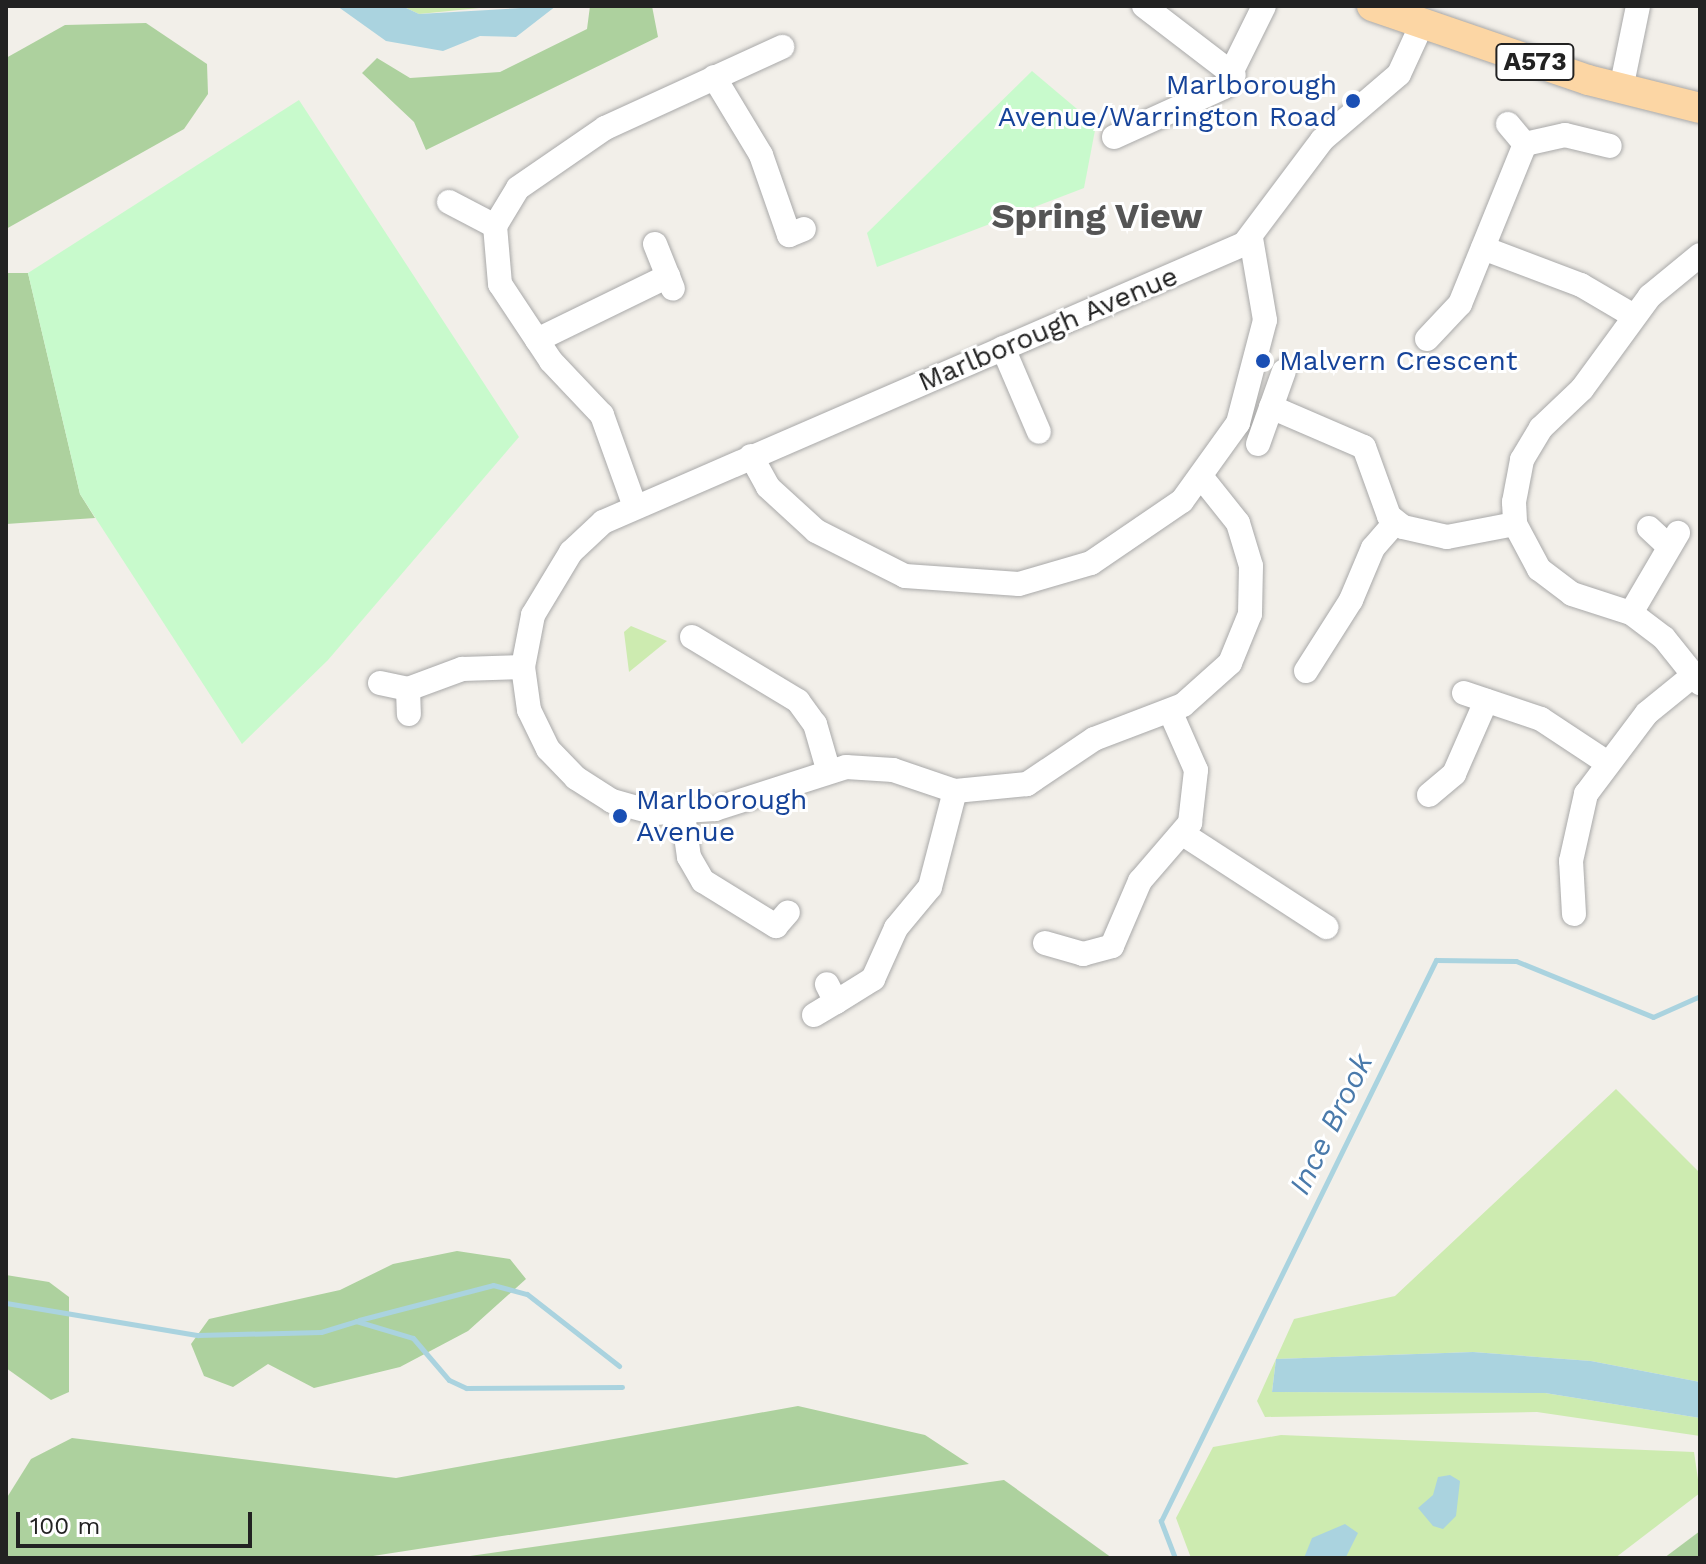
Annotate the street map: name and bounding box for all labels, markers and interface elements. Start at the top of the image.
road number: A573 [1495,40,1575,84]
place label: Marlborough Avenue/Warrington Road [998,68,1337,134]
marker: Marlborough Avenue/Warrington Road [1344,92,1362,110]
district label: Spring View [991,195,1203,239]
street label: Marlborough Avenue [913,259,1183,399]
place label: Malvern Crescent [1279,344,1517,378]
marker: Malvern Crescent [1254,352,1272,370]
place label: Marlborough Avenue [636,783,807,849]
marker: Marlborough Avenue [611,807,629,825]
water label: Ince Brook [1281,1048,1381,1200]
scale bar [20,1496,256,1546]
text: 100 m [30,1512,100,1540]

